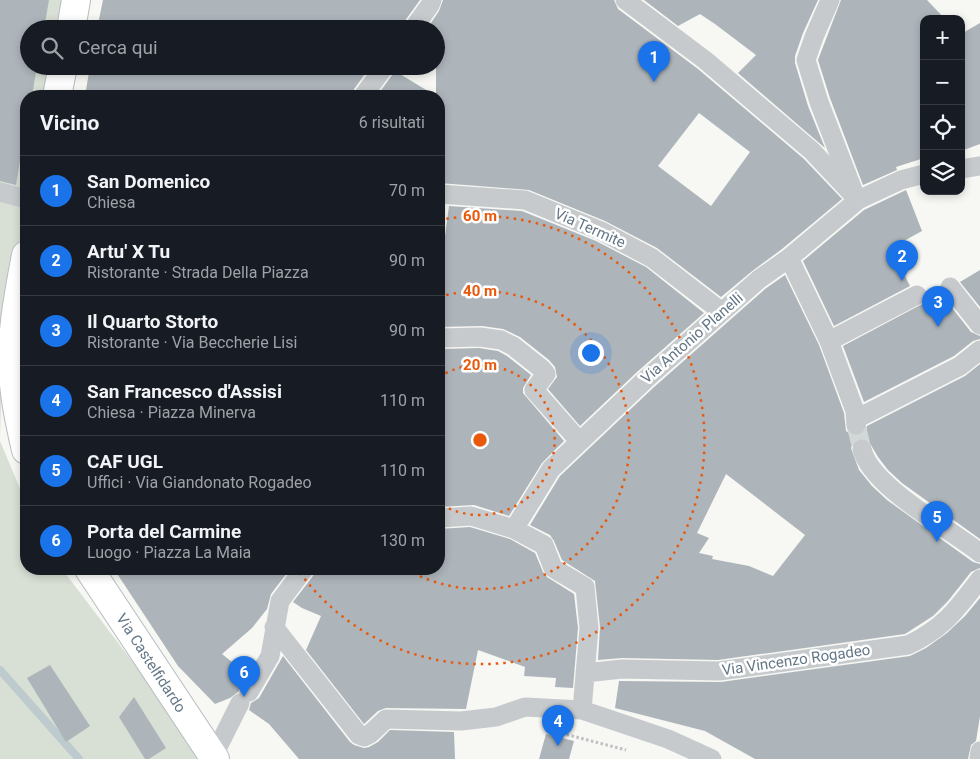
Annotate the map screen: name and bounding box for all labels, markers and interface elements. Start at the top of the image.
map controls [920,15,965,195]
button: + [920,15,965,60]
search box [20,20,445,75]
icon: search [38,34,66,62]
text: Cerca qui [78,36,158,59]
pin: 1 [638,41,670,82]
button: − [920,60,965,105]
button: locate [920,105,965,150]
text: Vicino [40,111,99,135]
text: 6 risultati [359,113,425,132]
button: layers [920,150,965,195]
text: San Domenico [87,170,210,193]
text: 1 [51,181,61,200]
text: 70 m [389,181,425,200]
text: Chiesa [87,193,136,212]
street label: Via Termite [552,204,628,252]
text: 60 m [463,207,497,225]
text: Artu' X Tu [87,240,170,263]
pin: 2 [886,240,918,281]
text: 2 [51,251,61,270]
text: 90 m [389,251,425,270]
text: Ristorante · Strada Della Piazza [87,263,309,282]
text: 40 m [463,282,497,300]
pin: 3 [922,286,954,327]
street label: Via Antonio Planelli [637,289,747,387]
text: Il Quarto Storto [87,310,218,333]
text: 3 [51,321,61,340]
text: 90 m [389,321,425,340]
text: Ristorante · Via Beccherie Lisi [87,333,297,352]
your location [578,340,604,366]
text: 20 m [463,356,497,374]
text: San Francesco d'Assisi [87,380,282,403]
text: 4 [51,391,61,410]
text: 110 m [380,391,425,410]
text: Chiesa · Piazza Minerva [87,403,256,422]
centre of rings [471,431,489,449]
text: CAF UGL [87,450,163,473]
text: 5 [51,461,61,480]
text: 110 m [380,461,425,480]
text: Uffici · Via Giandonato Rogadeo [87,473,312,492]
pin: 5 [921,501,953,542]
text: Porta del Carmine [87,520,241,543]
text: 6 [51,531,61,550]
text: 130 m [380,531,425,550]
text: Luogo · Piazza La Maia [87,543,251,562]
street label: Via Castelfidardo [112,610,190,716]
street label: Via Vincenzo Rogadeo [721,641,871,679]
pin: 6 [228,656,260,697]
pin: 4 [542,705,574,746]

